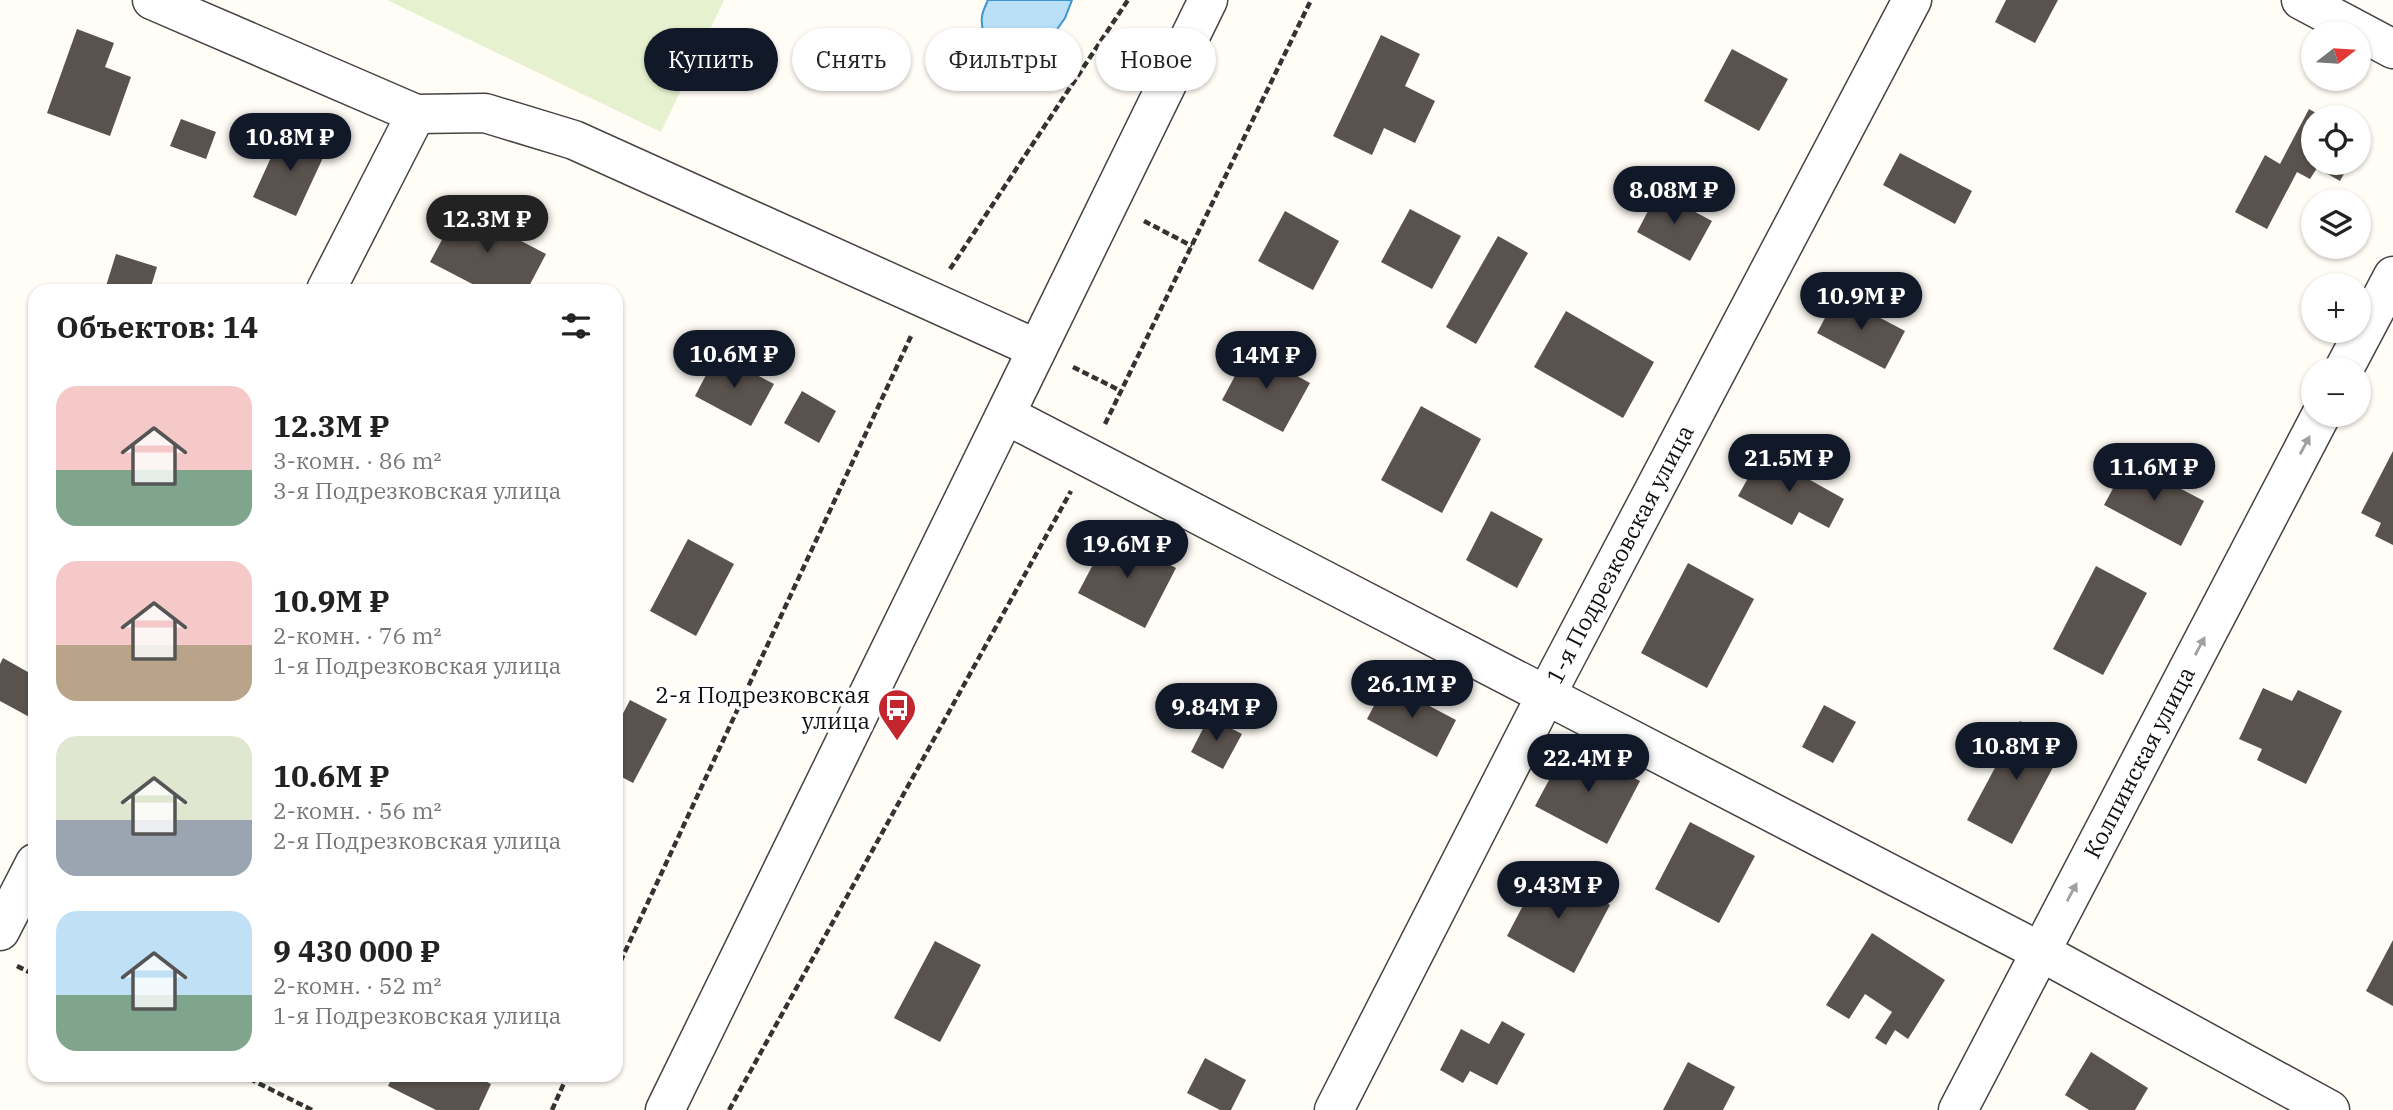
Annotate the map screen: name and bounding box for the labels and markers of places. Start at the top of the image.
pin: 10.8M ₽ [225,114,355,173]
pin: 8.08M ₽ [1609,166,1739,226]
pin: 12.3M ₽ [422,196,552,255]
pin: 10.9M ₽ [1796,272,1926,332]
pin: 10.6M ₽ [669,330,799,390]
pin: 14M ₽ [1217,332,1315,391]
pin: 21.5M ₽ [1724,434,1854,494]
pin: 11.6M ₽ [2089,444,2219,503]
pin: 19.6M ₽ [1062,520,1192,580]
pin: 26.1M ₽ [1347,660,1477,720]
place label: 2-я Подрезковская улица [655,679,870,735]
pin: 9.84M ₽ [1151,684,1281,743]
bus stop icon: 2-я Подрезковская улица [876,687,918,742]
pin: 10.8M ₽ [1951,722,2081,782]
pin: 22.4M ₽ [1523,734,1653,794]
pin: 9.43M ₽ [1493,862,1623,921]

